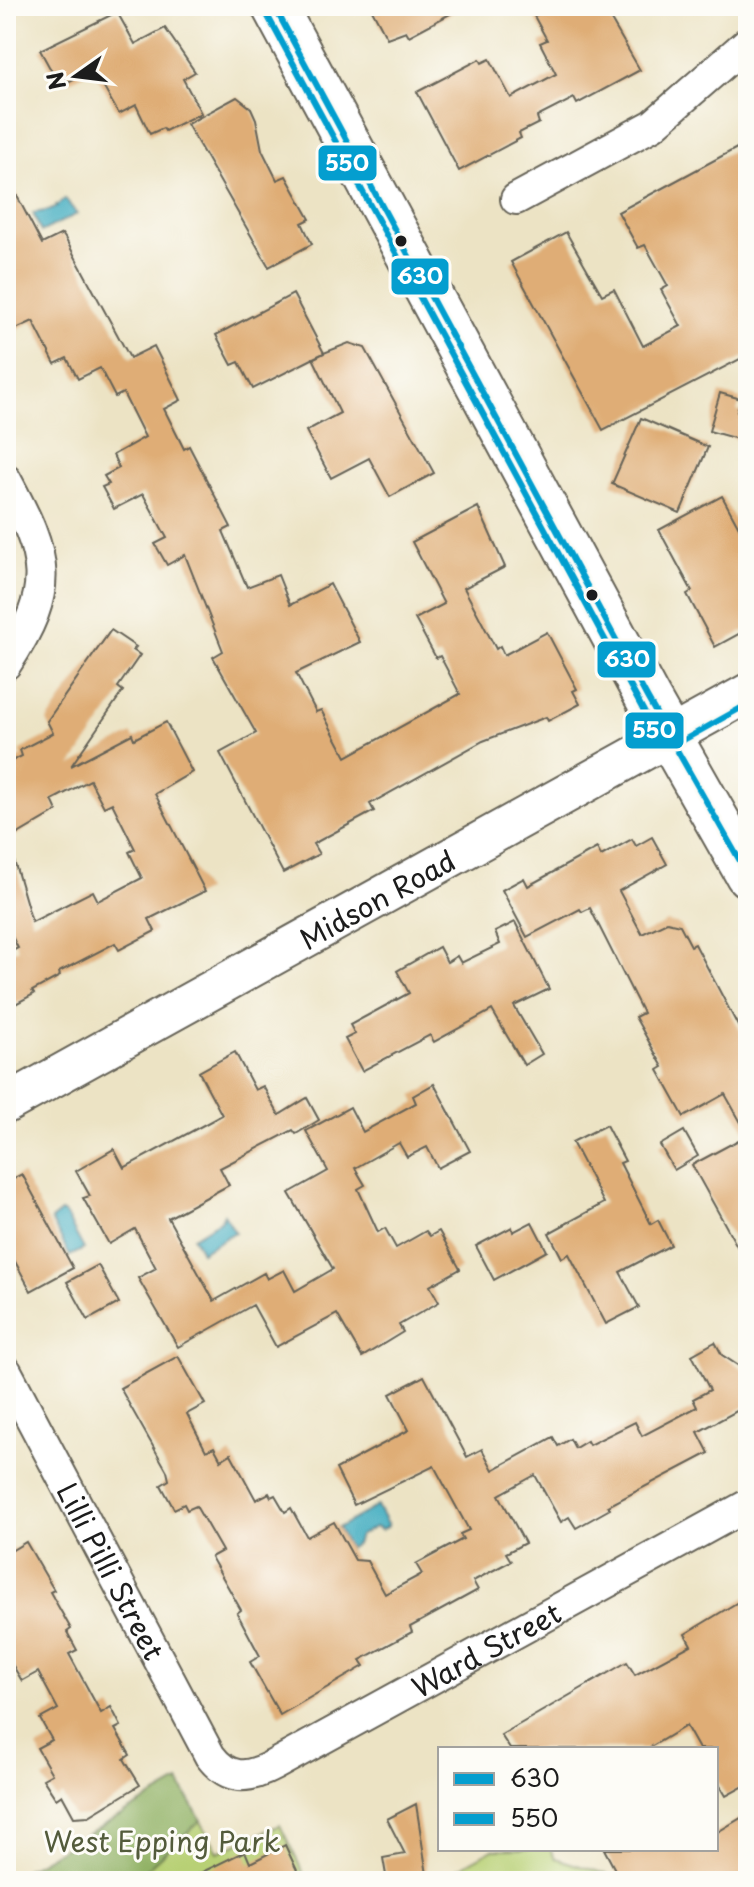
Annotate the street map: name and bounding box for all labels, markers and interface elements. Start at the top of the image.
north arrow [36,36,116,116]
text: N [37,69,73,94]
line badge: 550 [317,144,378,182]
text: 550 [325,145,369,178]
unlabelled marker [393,233,409,249]
line badge: 630 [390,257,450,296]
text: 630 [397,258,443,291]
unlabelled marker [584,587,600,603]
line badge: 630 [596,640,657,679]
text: 630 [604,641,650,674]
line badge: 550 [624,711,685,750]
text: 550 [632,712,676,745]
street label: Midson Road [291,838,463,959]
street label: Lilli Pilli Street [47,1474,177,1667]
street label: Ward Street [403,1590,568,1707]
legend [438,1747,718,1851]
text: 630 [510,1759,560,1795]
text: 550 [510,1799,558,1835]
park label: West Epping Park [44,1819,280,1862]

